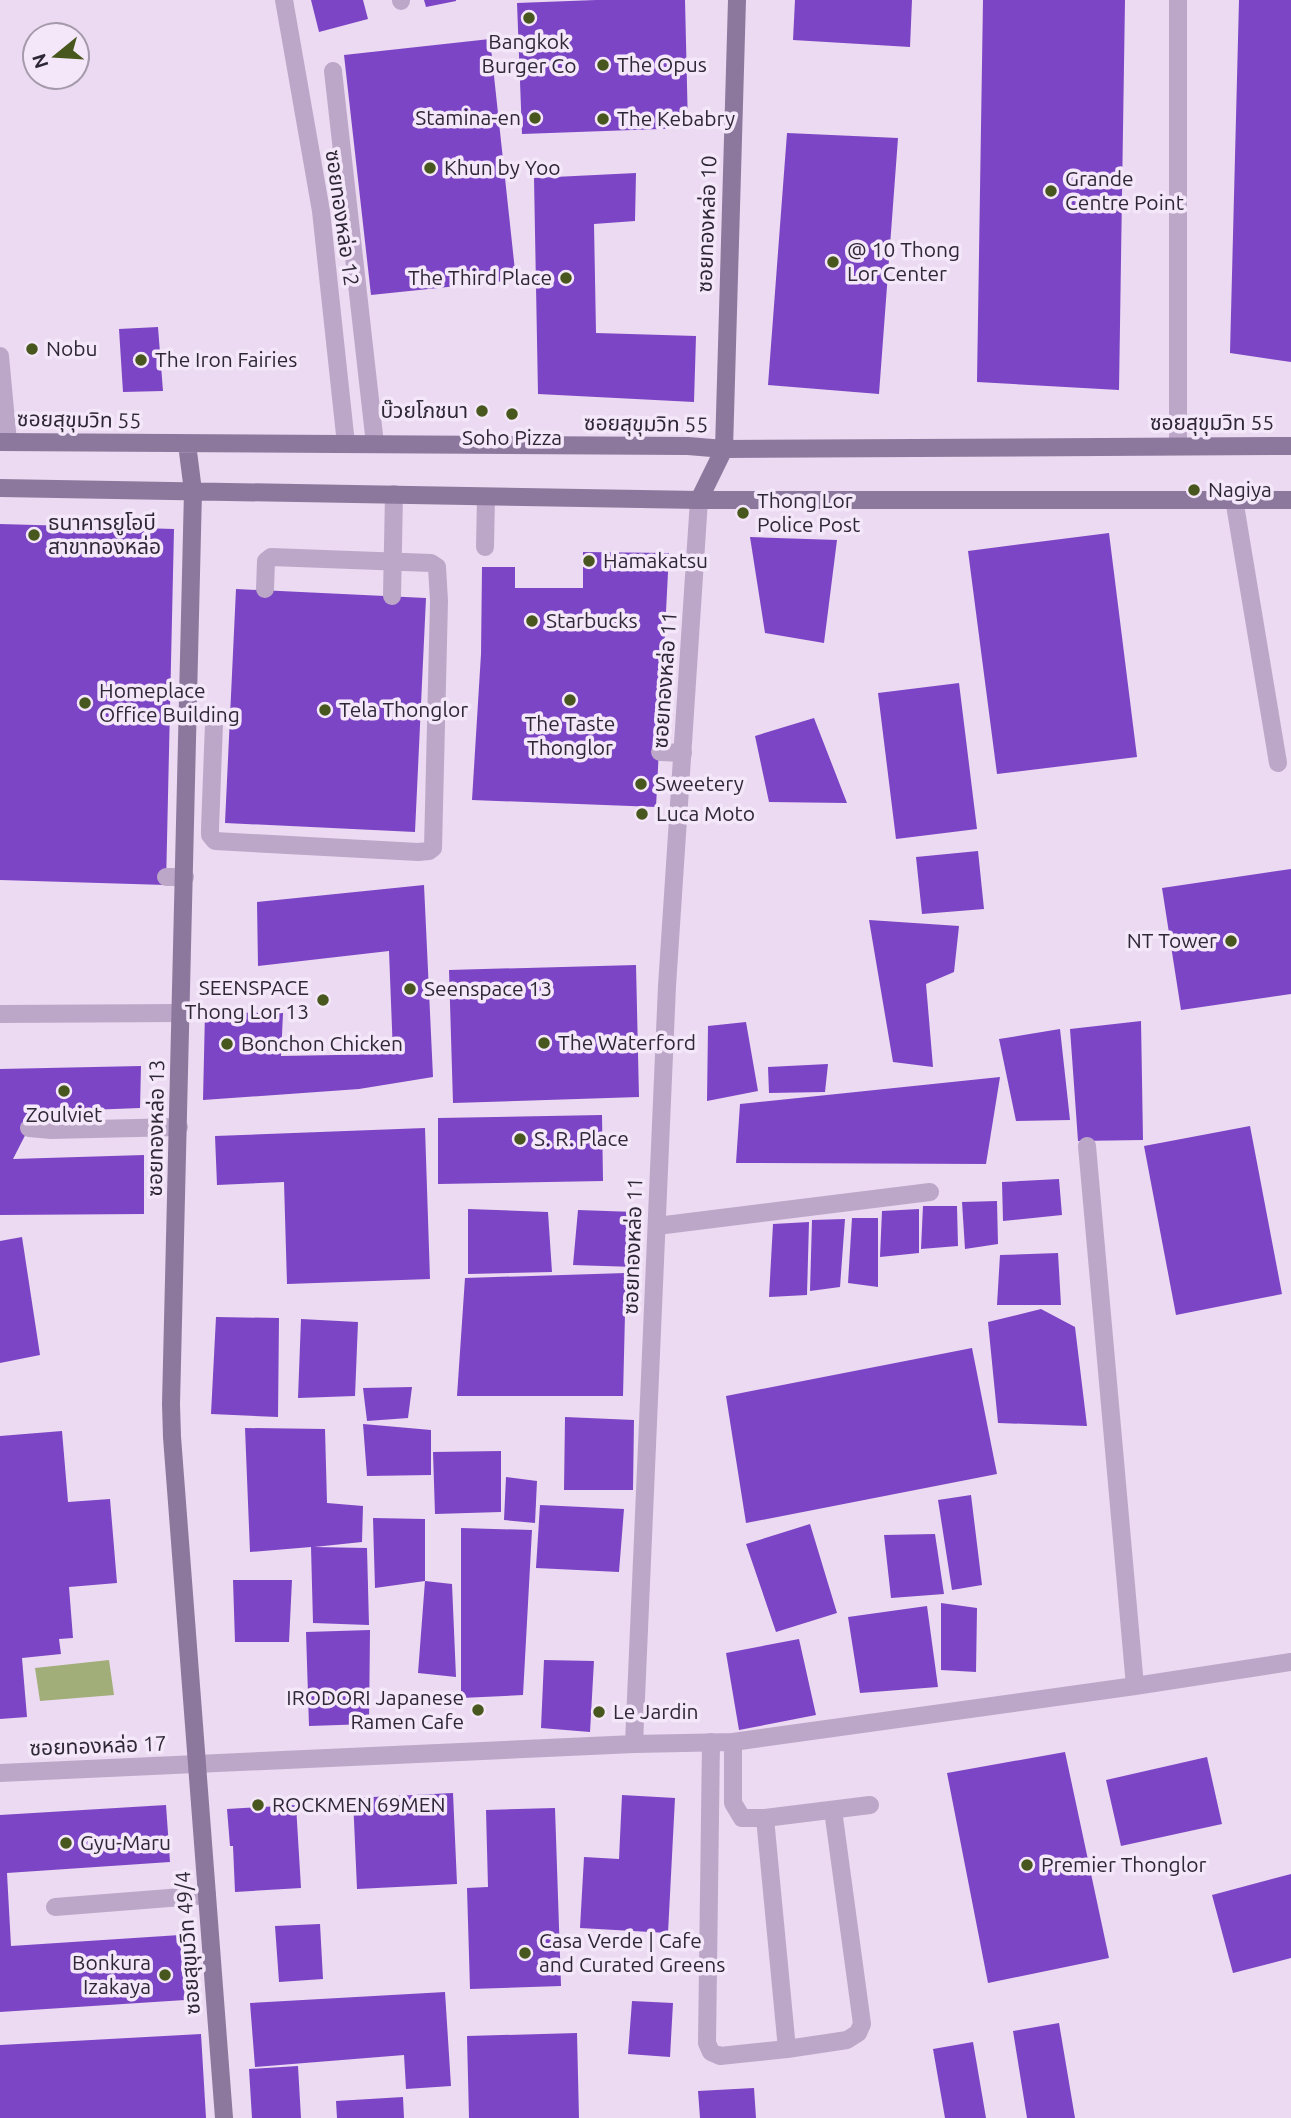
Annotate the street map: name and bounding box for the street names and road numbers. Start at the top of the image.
street label: ซอยทองหล่อ 12 [322,148,364,287]
street label: ซอยทองหล่อ 10 [692,155,720,293]
street label: ซอยสุขุมวิท 55 [17,406,141,434]
street label: ซอยสุขุมวิท 55 [584,410,708,438]
street label: ซอยสุขุมวิท 55 [1150,410,1274,436]
street label: ซอยทองหล่อ 11 [647,611,681,749]
street label: ซอยทองหล่อ 13 [142,1059,168,1197]
street label: ซอยทองหล่อ 11 [618,1177,646,1315]
street label: ซอยทองหล่อ 17 [29,1731,167,1759]
street label: ซอยสุขุมวิท 49/4 [170,1870,206,2016]

